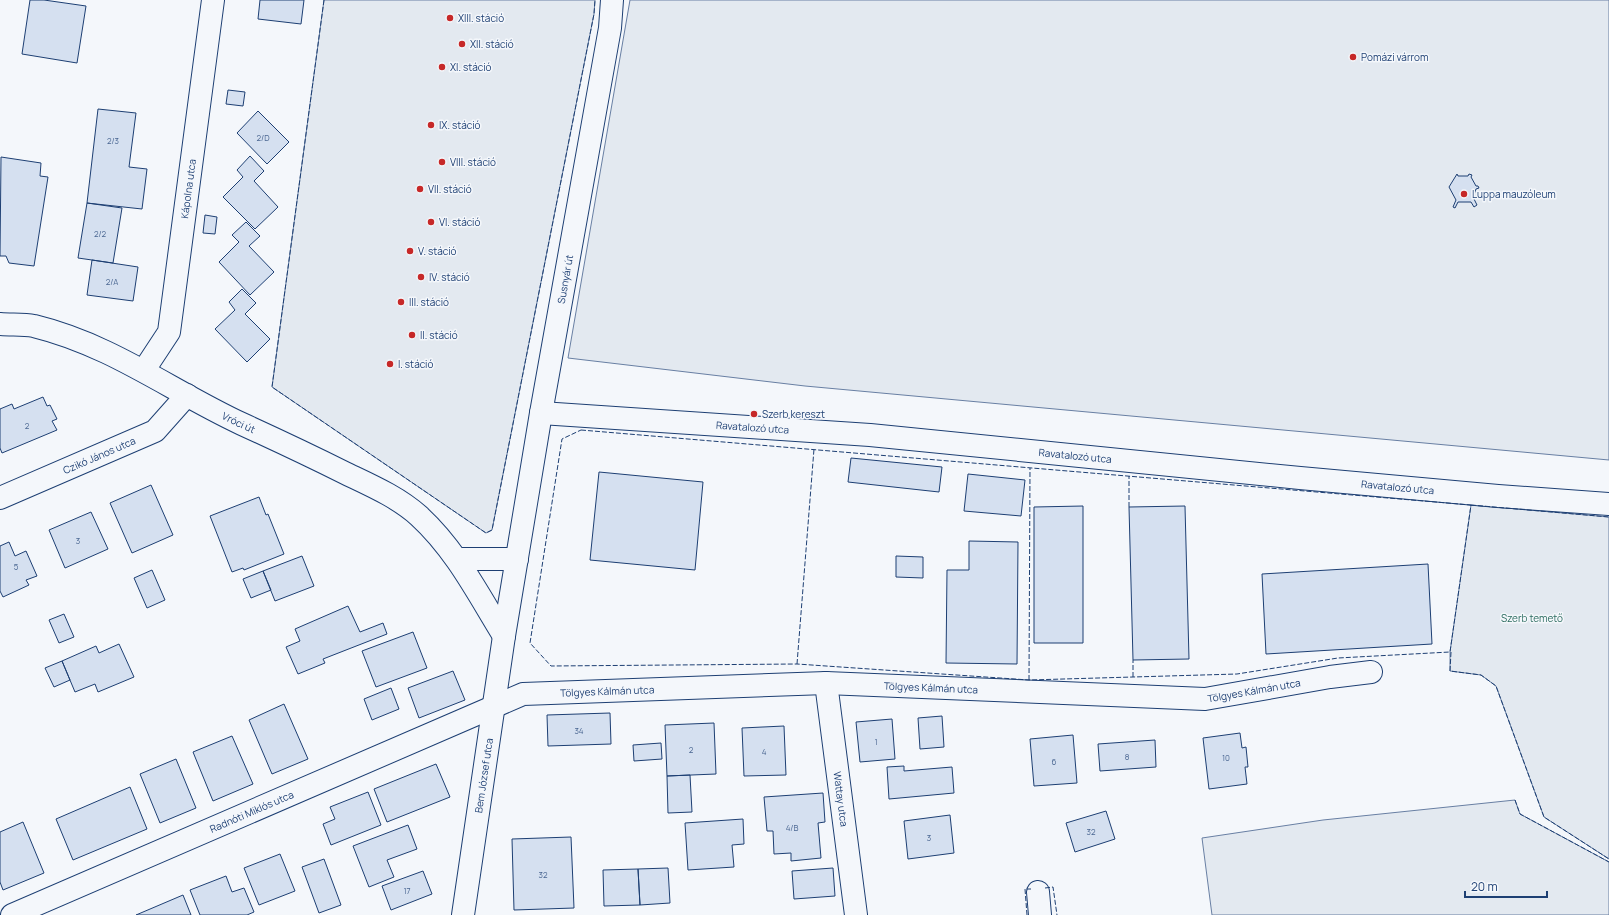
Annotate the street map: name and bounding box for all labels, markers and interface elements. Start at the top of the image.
place label: XIII. stáció [458,11,504,25]
marker: XIII. stáció [445,13,455,23]
place label: XII. stáció [470,37,514,51]
marker: XII. stáció [457,39,467,49]
place label: Pomázi várrom [1361,50,1428,64]
marker: Pomázi várrom [1348,52,1358,62]
place label: XI. stáció [450,60,491,74]
marker: XI. stáció [437,62,447,72]
place label: IX. stáció [439,118,480,132]
marker: IX. stáció [426,120,436,130]
house number: 2/D [256,132,270,143]
house number: 2/3 [107,135,119,146]
place label: VIII. stáció [450,155,496,169]
marker: VIII. stáció [437,157,447,167]
street label: Kápolna utca [177,158,199,219]
place label: VII. stáció [428,182,472,196]
marker: VII. stáció [415,184,425,194]
place label: Luppa mauzóleum [1472,187,1556,201]
marker: Luppa mauzóleum [1459,189,1469,199]
place label: VI. stáció [439,215,480,229]
marker: VI. stáció [426,217,436,227]
house number: 2/2 [94,228,107,239]
place label: V. stáció [418,244,457,258]
marker: V. stáció [405,246,415,256]
street label: Susnyár út [554,254,576,305]
place label: IV. stáció [429,270,470,284]
marker: IV. stáció [416,272,426,282]
house number: 2/A [106,276,118,287]
place label: III. stáció [409,295,449,309]
marker: III. stáció [396,297,406,307]
place label: II. stáció [420,328,458,342]
marker: II. stáció [407,330,417,340]
place label: I. stáció [398,357,433,371]
marker: I. stáció [385,359,395,369]
place label: Szerb kereszt [762,407,825,421]
street label: Vróci út [220,408,258,436]
marker: Szerb kereszt [749,409,759,419]
street label: Ravatalozó utca [715,418,790,437]
house number: 2 [25,420,30,431]
street label: Czikó János utca [61,433,138,477]
street label: Ravatalozó utca [1038,445,1112,466]
street label: Ravatalozó utca [1361,477,1435,497]
house number: 3 [76,535,80,546]
house number: 5 [14,561,19,572]
park label: Szerb temető [1501,611,1563,625]
street label: Tölgyes Kálmán utca [1206,675,1302,705]
street label: Tölgyes Kálmán utca [884,678,978,696]
street label: Tölgyes Kálmán utca [560,682,655,700]
house number: 34 [574,725,584,736]
house number: 1 [874,736,878,747]
street label: Bem József utca [471,737,496,814]
house number: 2 [689,744,694,755]
house number: 4 [762,746,767,757]
house number: 8 [1125,751,1130,762]
house number: 10 [1222,752,1230,763]
house number: 6 [1052,756,1057,767]
street label: Wattay utca [831,771,851,827]
street label: Radnóti Miklós utca [207,787,296,836]
house number: 4/B [786,822,798,833]
house number: 32 [1087,826,1096,837]
house number: 3 [927,832,931,843]
house number: 32 [539,869,548,880]
scale bar [1465,873,1547,899]
text: 20 m [1471,878,1498,895]
house number: 17 [403,885,411,896]

